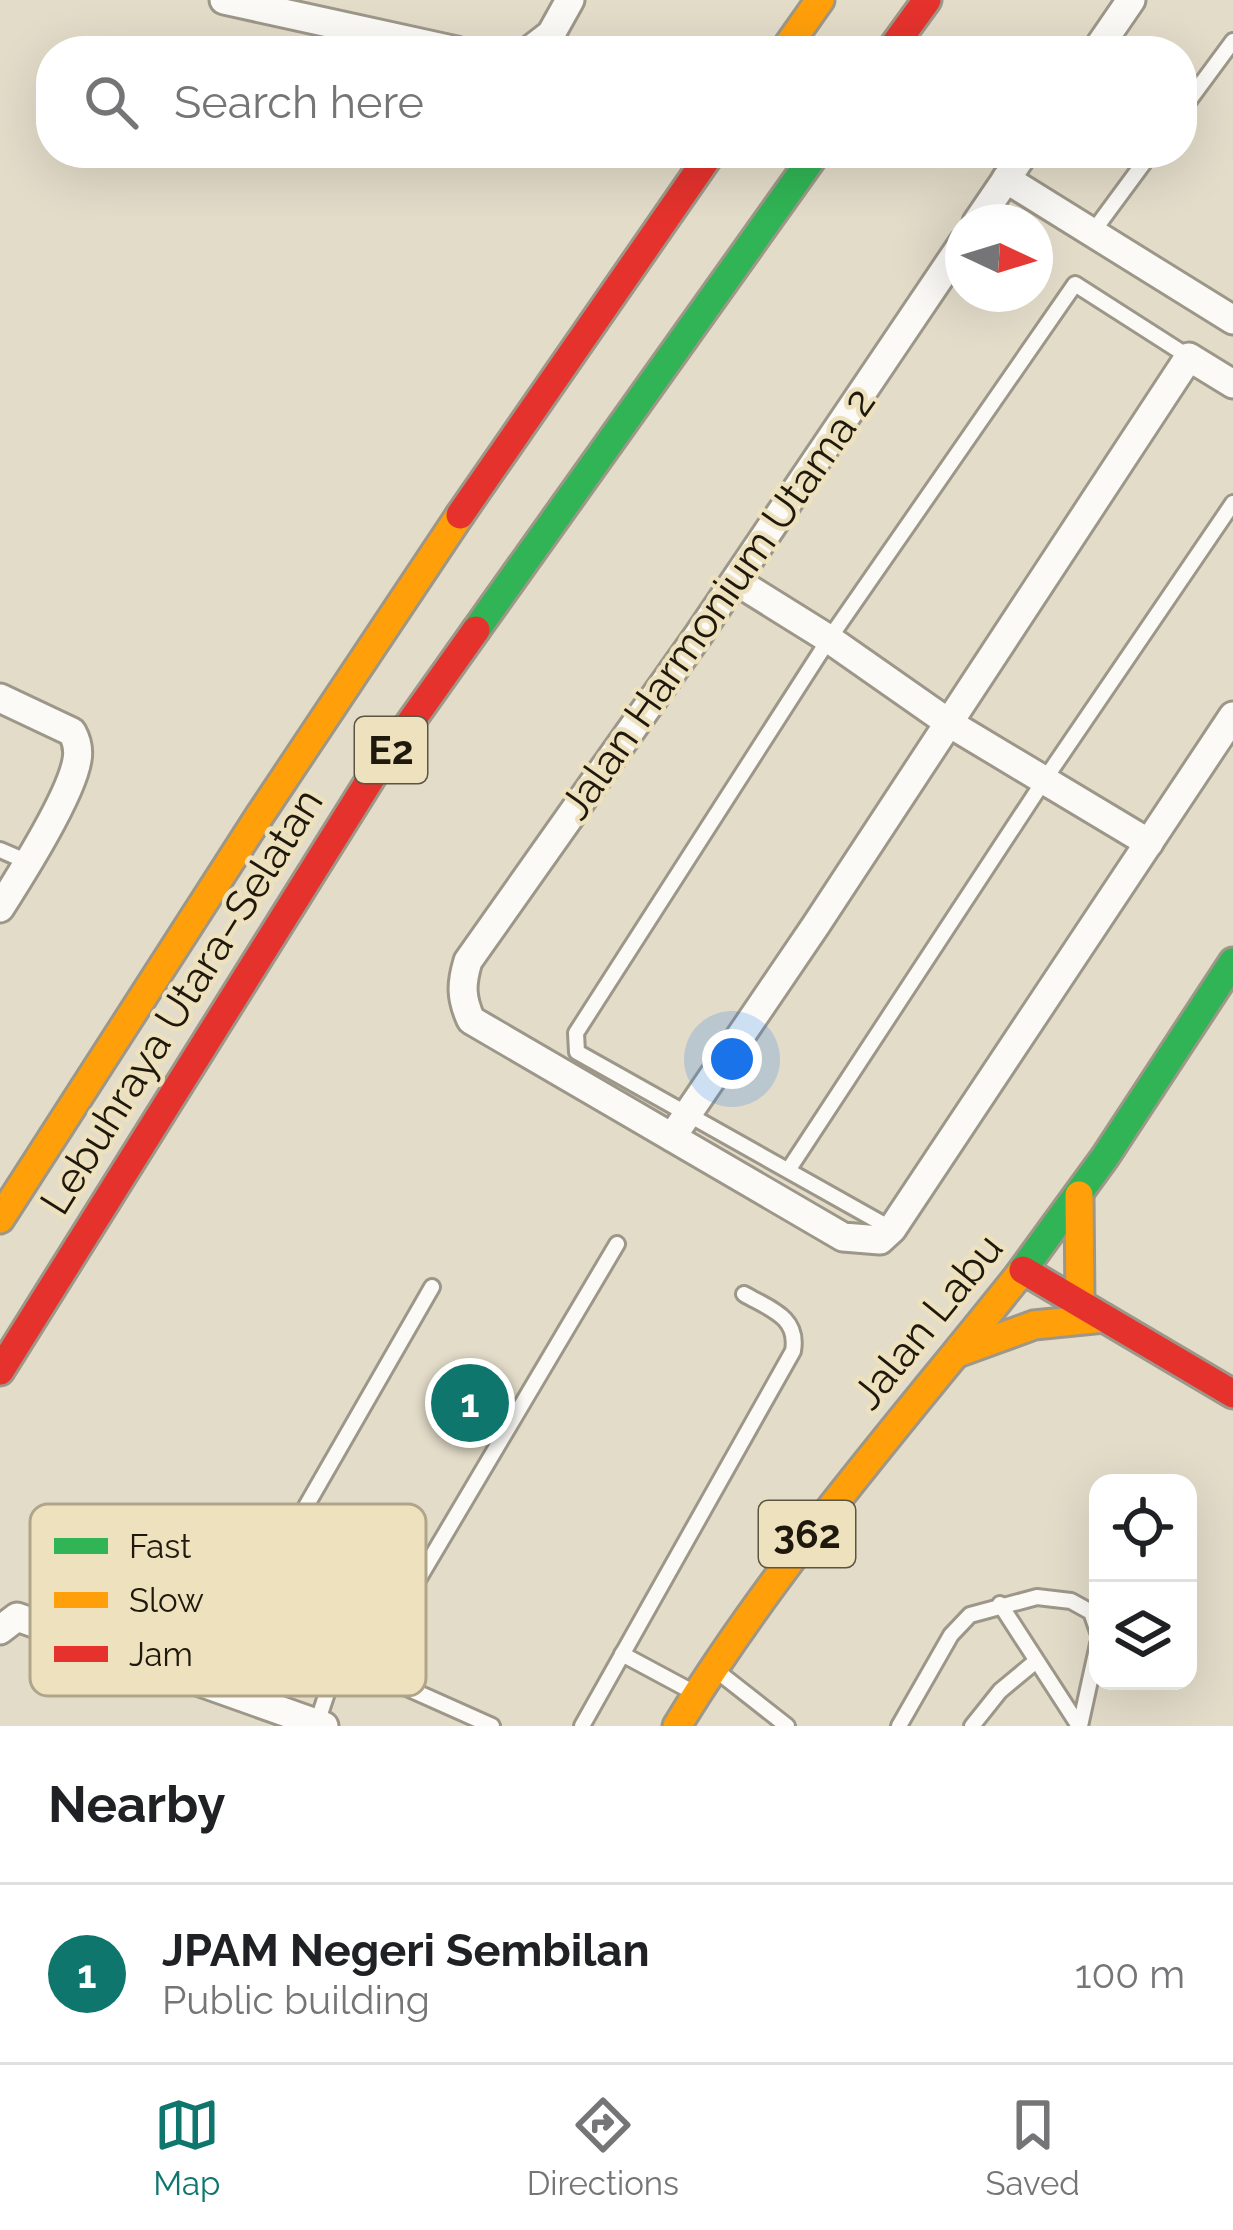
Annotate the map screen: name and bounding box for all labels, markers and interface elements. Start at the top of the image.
search box [36,36,1197,168]
icon: search [78,69,144,135]
text: Search here [174,76,424,129]
north arrow [945,204,1053,312]
street label: Jalan Harmonium Utama 2 [550,378,885,828]
road number: E2 [355,717,427,783]
street label: Lebuhraya Utara–Selatan [30,779,333,1223]
your location [702,1029,762,1089]
street label: Jalan Labu [842,1224,1013,1419]
pin: 1 [431,1358,509,1448]
map controls [1089,1474,1197,1690]
button: locate [1089,1474,1197,1582]
road number: 362 [759,1501,855,1567]
legend [30,1504,426,1696]
text: Fast [129,1527,191,1566]
text: Slow [129,1581,204,1620]
button: layers [1089,1582,1197,1690]
text: Jam [129,1635,193,1674]
text: Nearby [48,1774,225,1834]
text: JPAM Negeri Sembilan [162,1924,650,1977]
text: 1 [77,1951,97,1997]
text: 100 m [1075,1951,1185,1997]
text: Public building [162,1977,430,2023]
tab: Map [153,2092,220,2203]
tab: Directions [527,2092,679,2203]
tab: Saved [985,2092,1080,2203]

